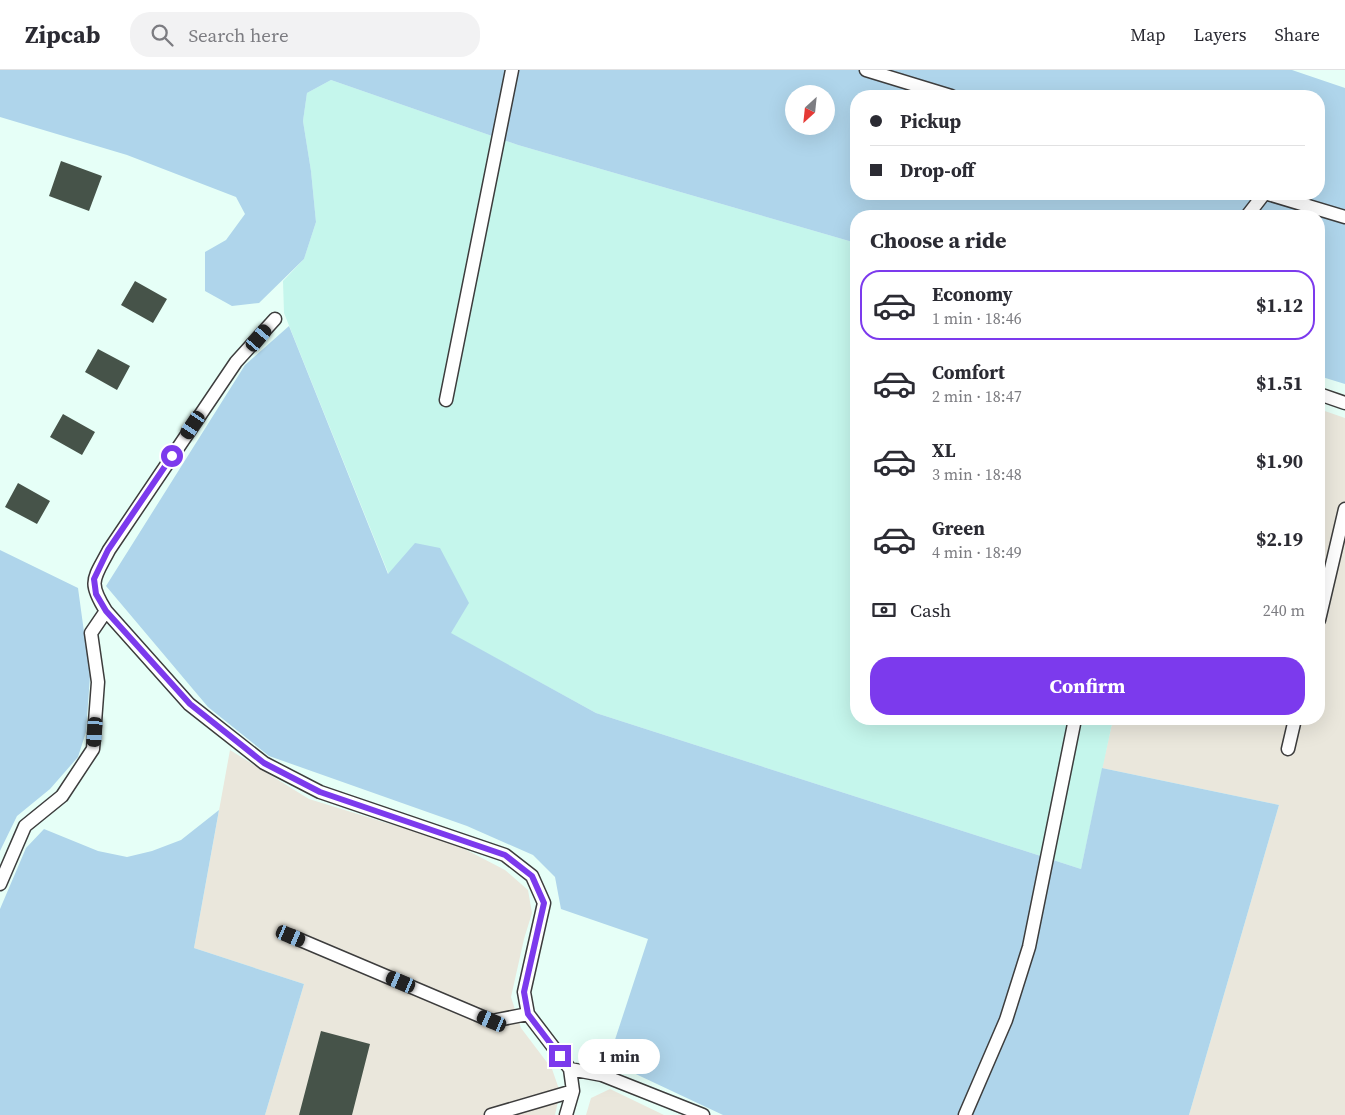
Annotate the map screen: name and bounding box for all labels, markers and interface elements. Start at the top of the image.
search box [130,12,480,57]
text: Zipcab [25,18,100,51]
icon: search [148,21,176,49]
text: Search here [188,22,289,48]
text: Map [1130,22,1165,47]
text: Layers [1193,22,1246,47]
text: Share [1274,22,1320,47]
north arrow [785,85,835,135]
map controls [785,85,835,135]
text: Pickup [900,108,961,134]
text: Drop-off [900,157,974,183]
text: Choose a ride [870,225,1007,255]
text: Economy [932,281,1013,307]
icon: car [872,283,917,328]
text: $1.12 [1256,292,1303,318]
text: 1 min · 18:46 [932,307,1022,329]
car [243,322,274,354]
text: Comfort [932,359,1005,385]
icon: car [872,361,917,406]
text: $1.51 [1256,370,1303,396]
text: 2 min · 18:47 [932,385,1022,407]
car [178,408,207,442]
text: XL [932,437,955,463]
icon: car [872,439,917,484]
route start [161,445,183,467]
text: $1.90 [1256,448,1303,474]
text: 3 min · 18:48 [932,463,1022,485]
text: Green [932,515,985,541]
icon: car [872,517,917,562]
text: $2.19 [1256,526,1303,552]
text: 4 min · 18:49 [932,541,1022,563]
icon: cash [870,596,898,624]
text: Cash [910,597,951,623]
text: 240 m [1263,599,1305,621]
button: Confirm [870,657,1305,715]
car [86,717,103,747]
car [274,923,307,949]
car [384,969,417,995]
car [475,1008,508,1034]
callout: 1 min [578,1038,660,1074]
route end [549,1045,571,1067]
text: 1 min [598,1045,640,1067]

